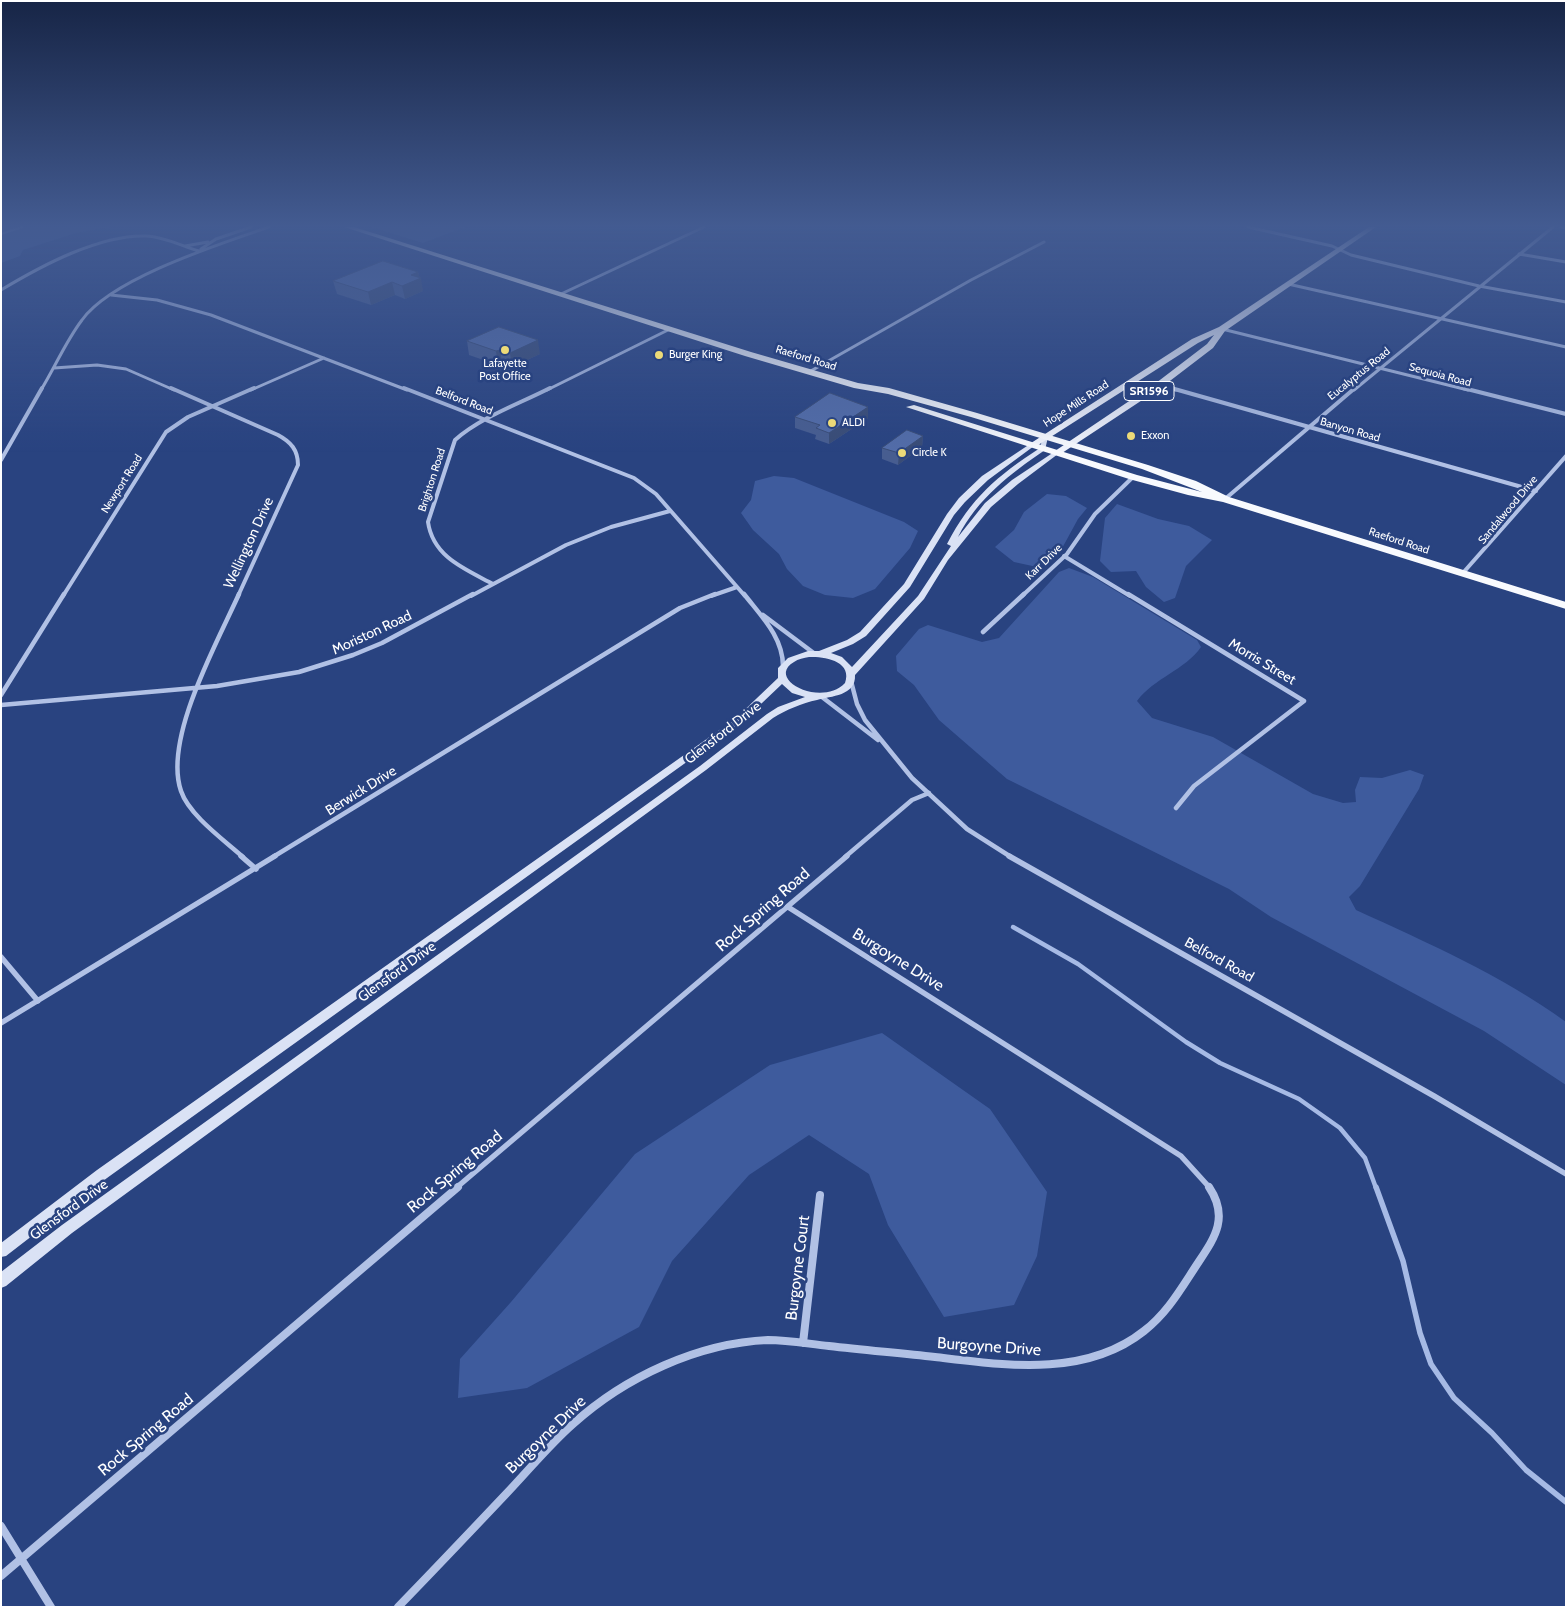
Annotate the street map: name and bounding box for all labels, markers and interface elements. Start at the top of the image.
street label: Raeford Road [774,343,838,373]
marker: Lafayette Post Office [499,344,511,356]
street label: Eucalyptus Road [1325,345,1393,403]
place label: Burger King [669,348,722,362]
marker: Burger King [653,349,665,361]
place label: Lafayette Post Office [479,357,531,383]
street label: Sequoia Road [1407,360,1473,390]
street label: Hope Mills Road [1041,378,1111,430]
road number: SR1596 [1124,382,1174,401]
street label: Belford Road [434,384,494,418]
street label: Banyon Road [1318,415,1382,445]
place label: ALDI [842,416,865,430]
marker: ALDI [826,417,838,429]
place label: Exxon [1141,429,1170,443]
marker: Exxon [1125,430,1137,442]
place label: Circle K [912,446,947,460]
street label: Brighton Road [416,447,448,513]
marker: Circle K [896,447,908,459]
street label: Newport Road [99,452,145,516]
street label: Sandalwood Drive [1476,473,1540,547]
street label: Wellington Drive [220,495,278,591]
street label: Raeford Road [1367,525,1431,557]
street label: Karr Drive [1023,541,1065,583]
street label: Moriston Road [330,607,414,659]
street label: Morris Street [1225,635,1299,689]
street label: Glensford Drive [682,698,764,768]
street label: Berwick Drive [323,763,399,819]
street label: Rock Spring Road [712,864,814,956]
street label: Burgoyne Drive [849,924,947,996]
street label: Belford Road [1181,934,1257,986]
street label: Glensford Drive [355,938,439,1006]
street label: Rock Spring Road [404,1127,506,1217]
street label: Glensford Drive [27,1176,111,1244]
street label: Burgoyne Court [782,1214,814,1322]
street label: Burgoyne Drive [936,1334,1042,1360]
street label: Rock Spring Road [95,1390,197,1480]
street label: Burgoyne Drive [502,1392,590,1478]

